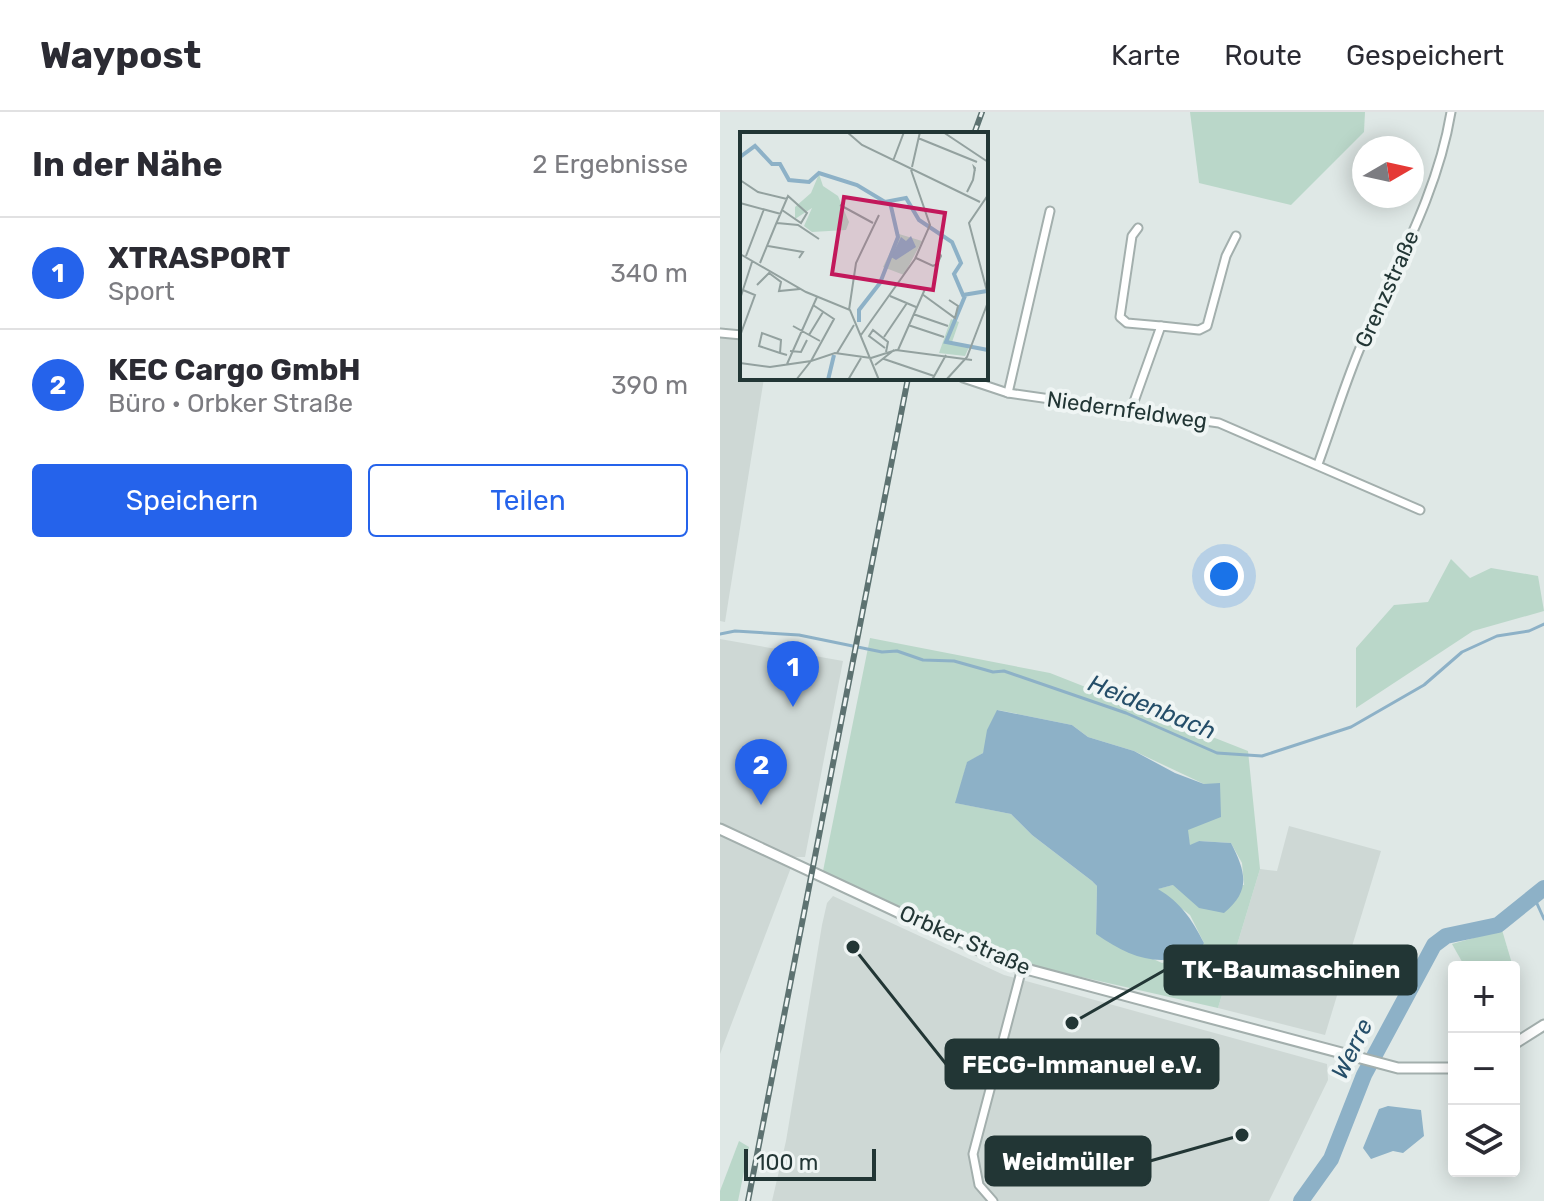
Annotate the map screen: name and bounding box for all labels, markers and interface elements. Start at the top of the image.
text: Waypost [40,32,201,78]
text: Karte [1111,39,1180,72]
text: Route [1224,39,1302,72]
text: Gespeichert [1346,39,1504,72]
inset map [740,132,988,380]
north arrow [1352,136,1424,208]
text: In der Nähe [32,144,223,185]
text: 2 Ergebnisse [532,149,688,180]
street label: Grenzstraße [1349,226,1425,352]
text: XTRASPORT [108,240,290,276]
text: 1 [52,258,64,289]
text: 340 m [610,258,688,289]
text: Sport [108,276,175,307]
text: KEC Cargo GmbH [108,352,361,388]
text: 2 [50,370,66,401]
text: 390 m [611,370,688,401]
street label: Niedernfeldweg [1045,385,1209,435]
text: Büro · Orbker Straße [108,388,353,419]
button: Speichern [32,464,352,537]
button: Teilen [368,464,688,537]
your location [1204,556,1244,596]
pin: 1 [767,641,819,707]
water label: Heidenbach [1084,669,1220,745]
pin: 2 [735,739,787,805]
street label: Orbker Straße [895,899,1035,981]
callout: TK-Baumaschinen [1165,946,1416,994]
text: TK-Baumaschinen [1182,956,1400,984]
map controls [1448,961,1520,1177]
button: + [1448,961,1520,1033]
water label: Werre [1325,1014,1379,1084]
button: − [1448,1033,1520,1105]
callout: FECG-Immanuel e.V. [946,1040,1218,1088]
text: FECG-Immanuel e.V. [962,1051,1202,1079]
button: layers [1448,1105,1520,1177]
callout: Weidmüller [986,1137,1150,1185]
scale bar [744,1145,876,1181]
text: Weidmüller [1002,1148,1134,1176]
text: 100 m [756,1149,818,1176]

